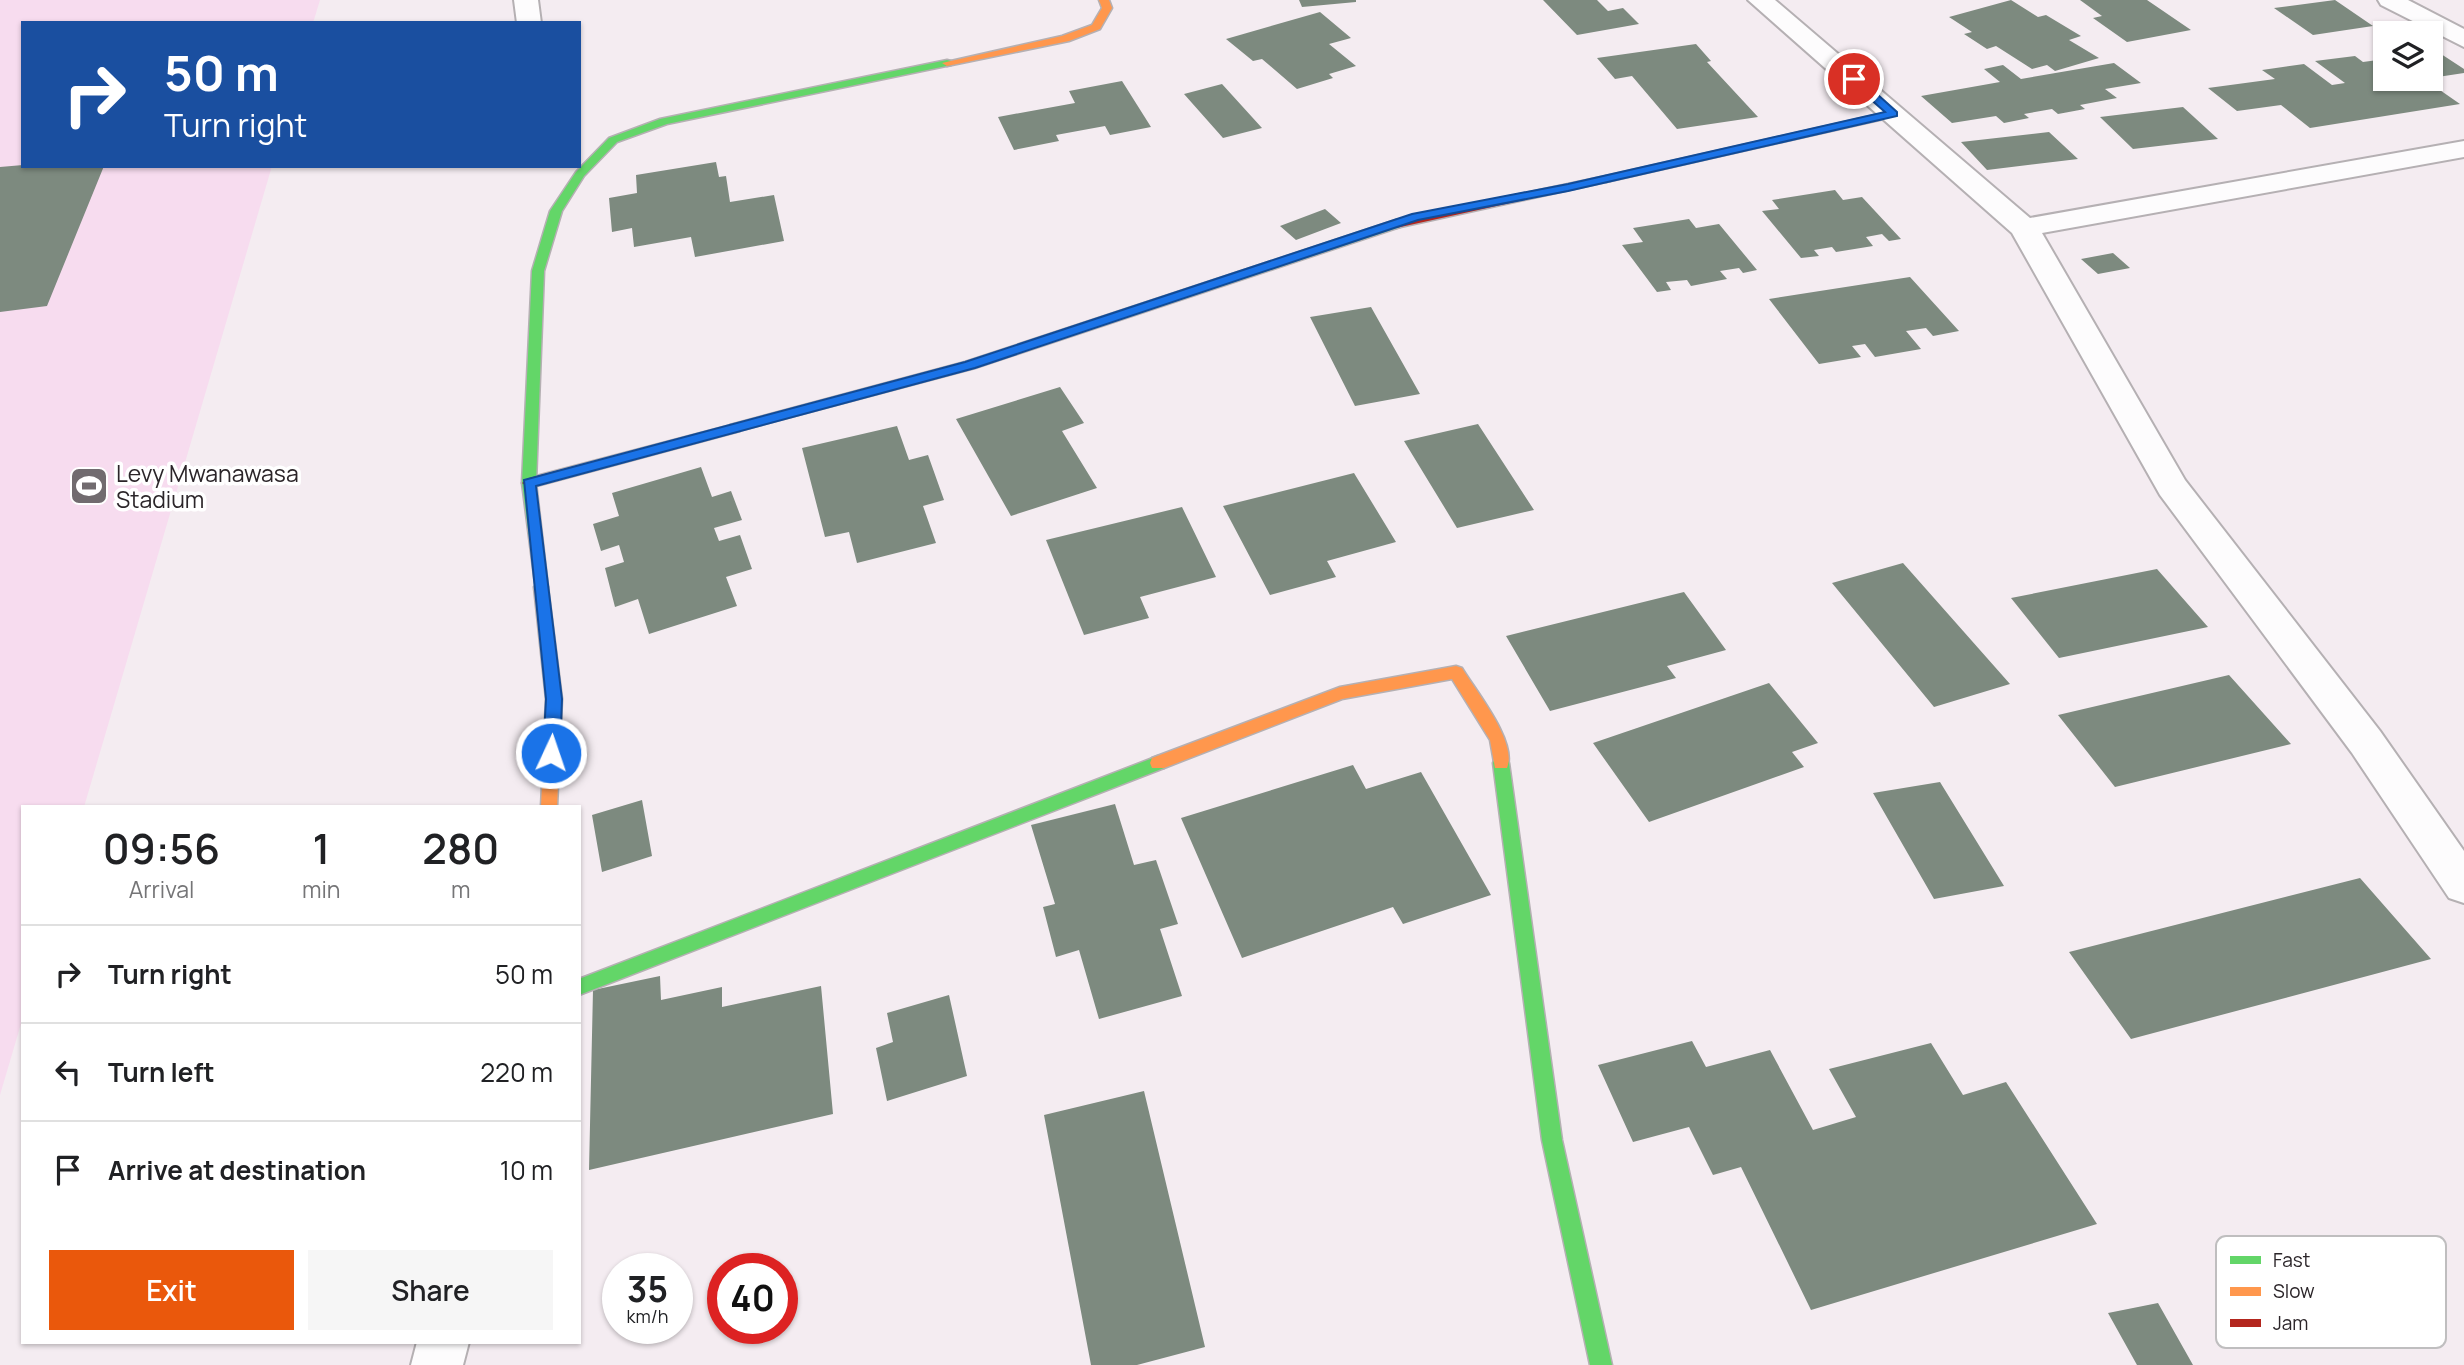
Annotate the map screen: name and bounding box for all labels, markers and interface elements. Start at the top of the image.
map controls [2373,21,2443,91]
button: layers [2373,21,2443,91]
text: 50 m [164,39,279,106]
icon: right [49,49,140,140]
pin [1824,49,1884,109]
icon: arrive [1835,60,1873,98]
text: Turn right [164,103,307,147]
place label: Levy Mwanawasa Stadium [116,457,299,515]
sports icon: Levy Mwanawasa Stadium [68,465,110,507]
position arrow [514,716,588,790]
text: 09:56 [103,819,220,877]
text: 1 [312,819,330,877]
text: 280 [422,819,499,877]
text: Arrival [129,873,194,905]
text: min [302,873,341,905]
text: m [451,873,471,905]
icon: right [49,955,87,993]
text: Turn right [108,956,232,992]
text: 50 m [495,956,553,992]
icon: left [49,1053,87,1091]
text: Turn left [108,1054,215,1090]
text: 220 m [480,1054,553,1090]
icon: arrive [49,1151,87,1189]
text: Arrive at destination [108,1152,366,1188]
text: 10 m [500,1152,553,1188]
legend [2216,1236,2446,1348]
text: Fast [2273,1247,2310,1273]
button: Exit [49,1250,294,1330]
button: Share [308,1250,553,1330]
speed limit sign: 40 [707,1253,798,1344]
text: 35 [627,1265,668,1313]
text: Slow [2273,1278,2315,1304]
text: km/h [627,1304,668,1328]
text: Jam [2273,1310,2308,1336]

